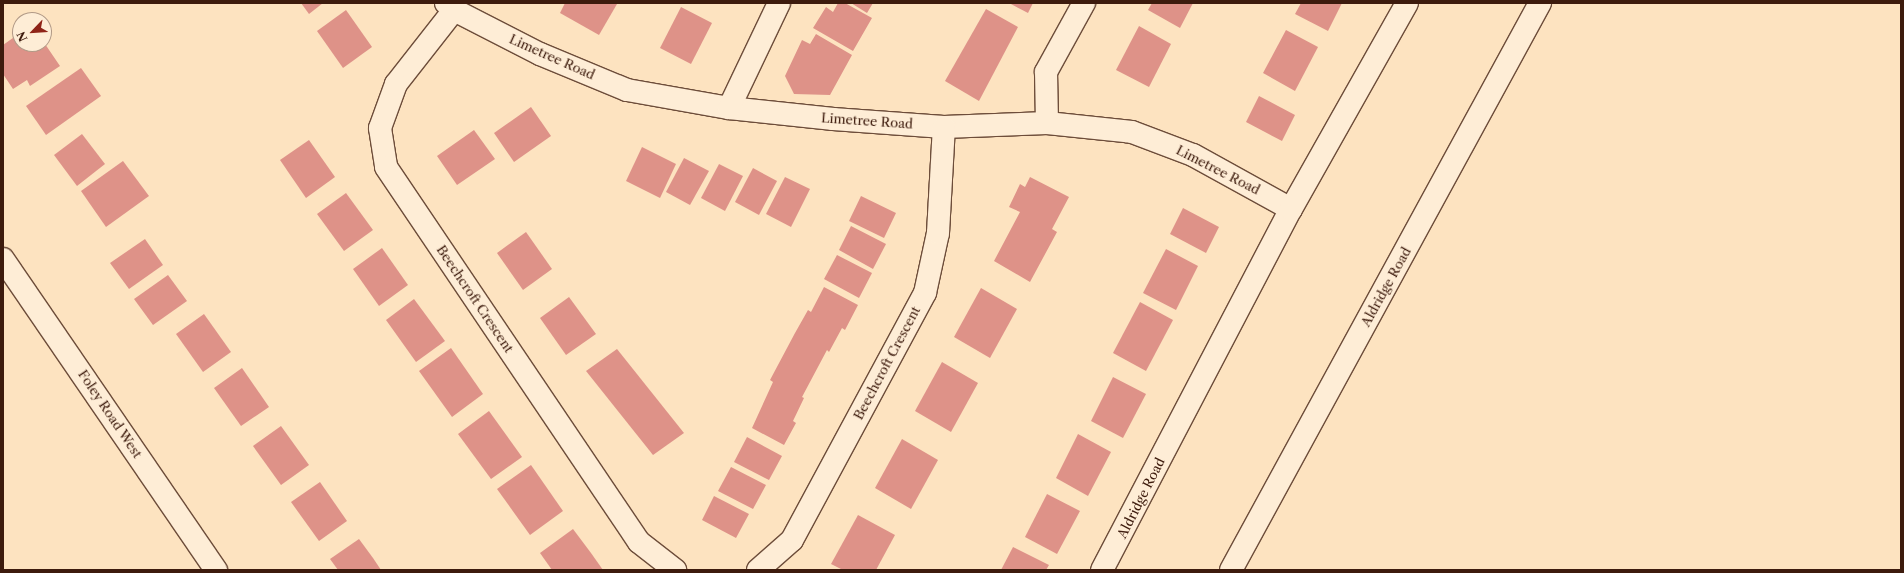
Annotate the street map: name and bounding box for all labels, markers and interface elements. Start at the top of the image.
north arrow [12,12,52,52]
text: N [14,29,30,44]
street label: Limetree Road [507,31,597,83]
street label: Limetree Road [821,110,913,132]
street label: Limetree Road [1174,142,1262,198]
street label: Beechcroft Crescent [433,242,517,356]
street label: Aldridge Road [1358,245,1414,329]
street label: Beechcroft Crescent [850,304,924,422]
street label: Foley Road West [75,367,145,461]
street label: Aldridge Road [1114,455,1168,541]

